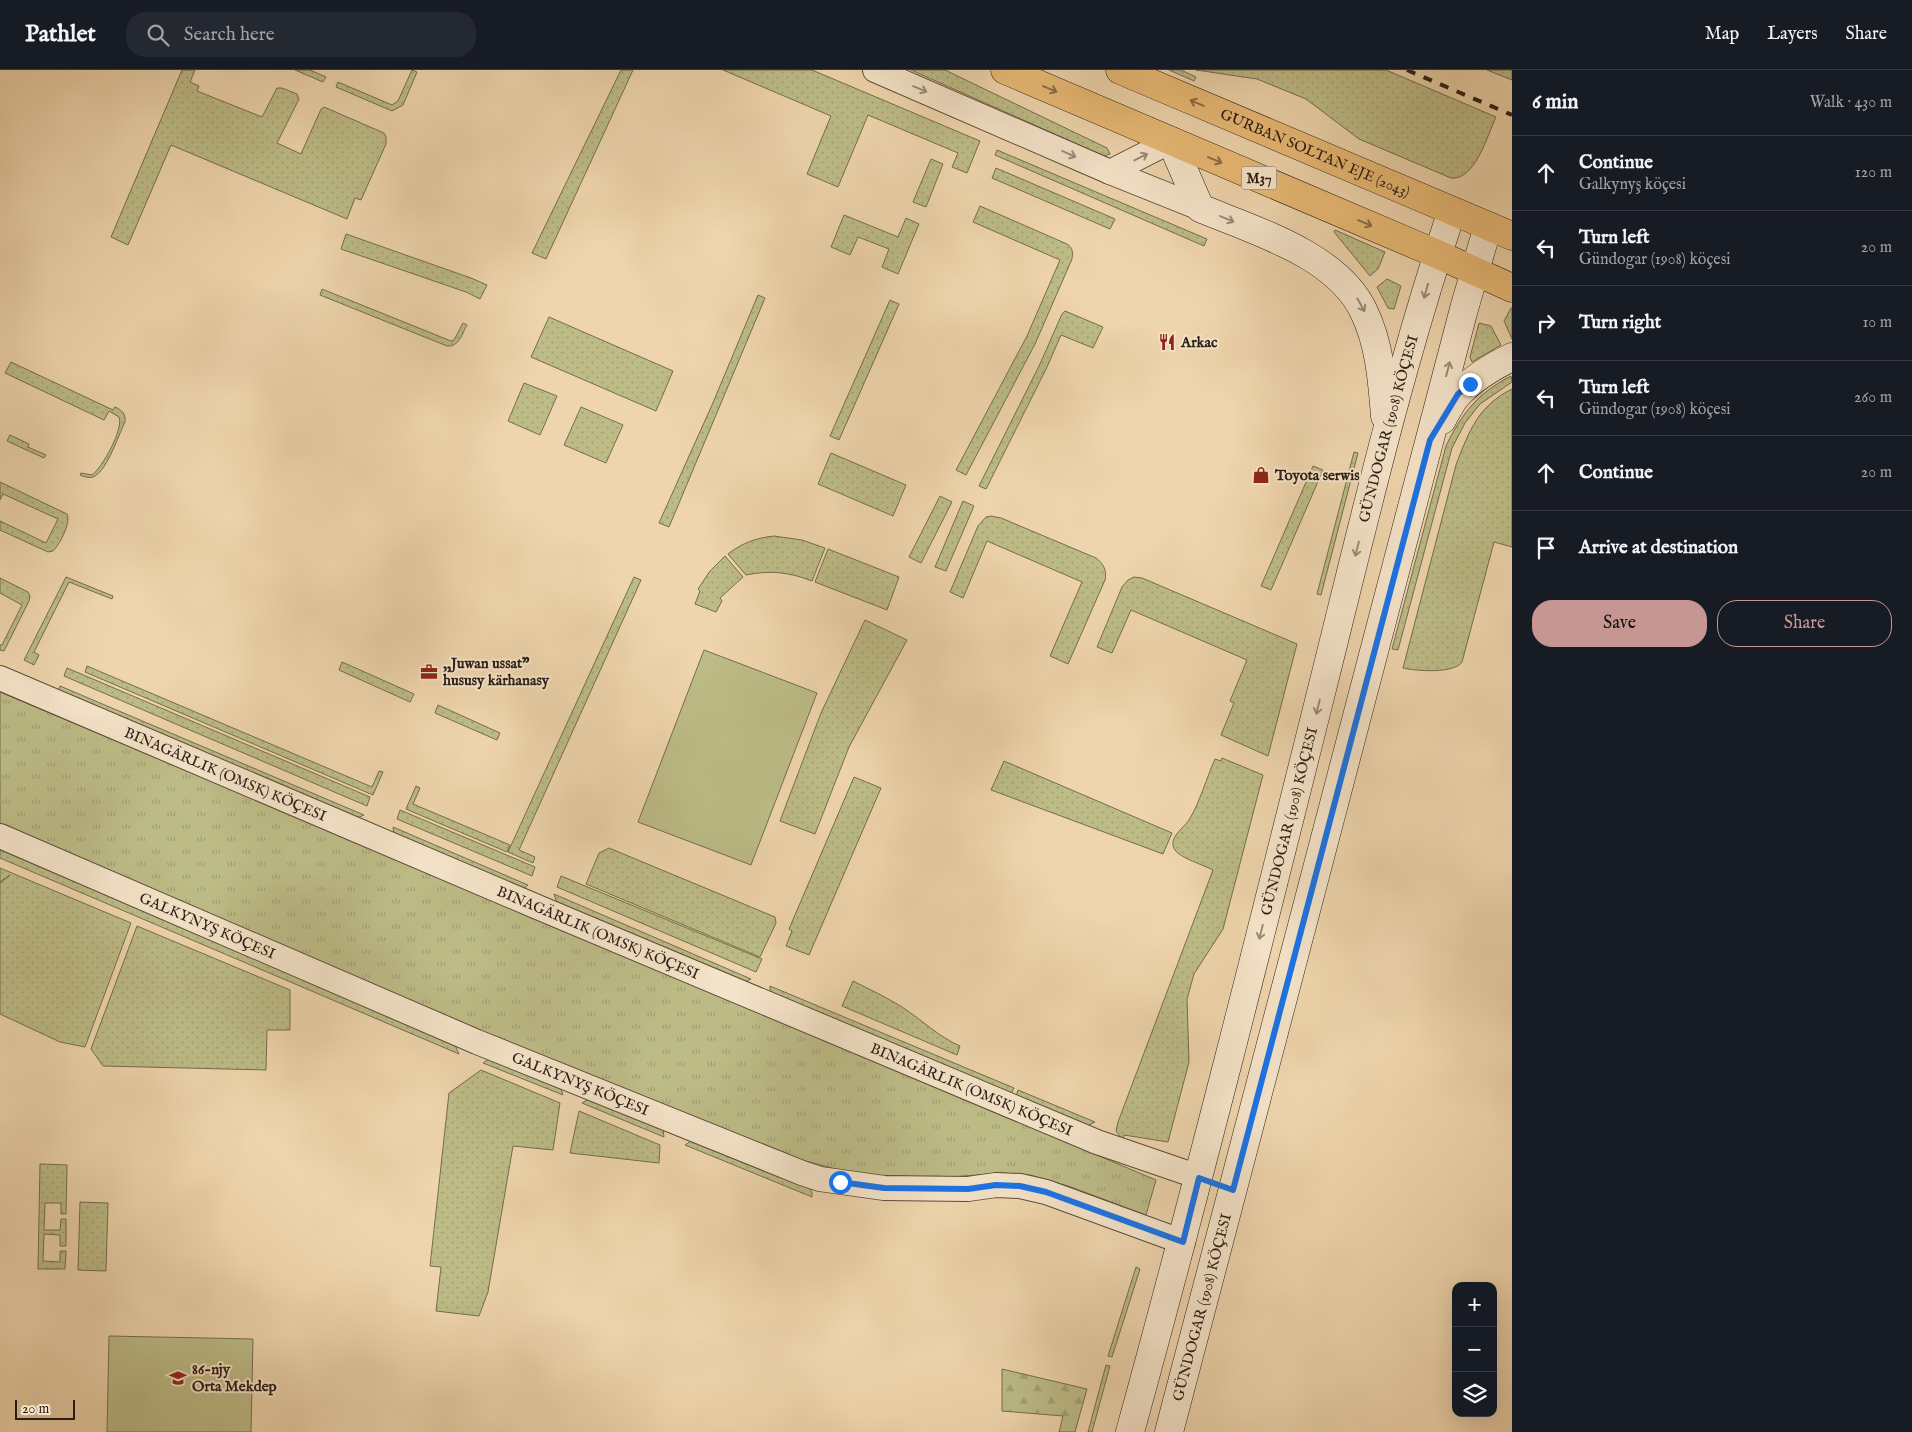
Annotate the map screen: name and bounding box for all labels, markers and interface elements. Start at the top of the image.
search box [126,12,476,57]
text: Pathlet [25,19,96,50]
icon: search [144,21,172,49]
text: Search here [184,23,274,47]
text: Map [1705,23,1739,46]
text: Layers [1767,23,1818,46]
text: Share [1846,23,1887,46]
one-way arrow [912,85,927,95]
one-way arrow [1042,85,1057,95]
text: 6 min [1532,89,1578,116]
text: Walk · 430 m [1810,93,1892,113]
one-way arrow [1190,97,1205,106]
street label: GURBAN SOLTAN EJE (2043) [1217,105,1413,202]
one-way arrow [1061,150,1076,160]
text: Continue [1579,151,1653,175]
one-way arrow [1133,152,1148,162]
one-way arrow [1207,156,1222,165]
icon: ahead [1532,159,1560,187]
text: 120 m [1855,163,1892,183]
road number: M37 [1242,166,1276,190]
text: Galkynyş köçesi [1579,175,1686,195]
one-way arrow [1219,215,1234,225]
one-way arrow [1357,219,1372,229]
text: Turn left [1579,226,1650,250]
icon: left [1532,234,1560,262]
text: 20 m [1861,238,1892,258]
text: Gündogar (1908) köçesi [1579,250,1731,270]
one-way arrow [1421,283,1431,299]
one-way arrow [1356,297,1366,312]
icon: right [1532,309,1560,337]
text: Turn right [1579,311,1661,335]
text: 10 m [1862,313,1892,333]
restaurant icon: Arkac [1157,332,1177,352]
street label: GÜNDOGAR (1908) KÖÇESI [1355,332,1423,525]
place label: Arkac [1180,333,1218,352]
one-way arrow [1444,362,1453,378]
route end [1459,373,1482,396]
text: Turn left [1579,376,1650,400]
icon: left [1532,384,1560,412]
text: 260 m [1854,388,1892,408]
text: Gündogar (1908) köçesi [1579,400,1731,420]
icon: ahead [1532,459,1560,487]
text: Continue [1579,461,1653,485]
text: 20 m [1861,463,1892,483]
shop icon: Toyota serwis [1251,465,1271,485]
place label: Toyota serwis [1274,466,1360,485]
icon: arrive [1532,534,1560,562]
text: Arrive at destination [1579,536,1738,560]
one-way arrow [1352,541,1361,557]
button: Save [1532,600,1707,647]
button: Share [1717,600,1892,647]
place label: ,,Juwan ussat" hususy kärhanasy [442,654,550,690]
office icon: ,,Juwan ussat" hususy kärhanasy [419,662,439,682]
one-way arrow [1312,699,1322,715]
street label: BINAGÄRLIK (OMSK) KÖÇESI [121,723,330,826]
street label: GÜNDOGAR (1908) KÖÇESI [1257,725,1322,918]
street label: BINAGÄRLIK (OMSK) KÖÇESI [494,882,702,984]
street label: GALKYNYŞ KÖÇESI [136,888,279,964]
one-way arrow [1256,924,1265,940]
street label: BINAGÄRLIK (OMSK) KÖÇESI [867,1039,1076,1141]
street label: GALKYNYŞ KÖÇESI [509,1048,652,1120]
route start [829,1171,852,1194]
street label: GÜNDOGAR (1908) KÖÇESI [1169,1211,1236,1403]
map controls [1452,1282,1497,1417]
button: + [1452,1282,1497,1327]
button: − [1452,1327,1497,1372]
place label: 86-njy Orta Mekdep [192,1360,277,1396]
school or university icon: 86-njy Orta Mekdep [168,1368,188,1388]
button: layers [1452,1372,1497,1417]
scale bar [15,1397,75,1420]
text: 20 m [22,1400,49,1418]

